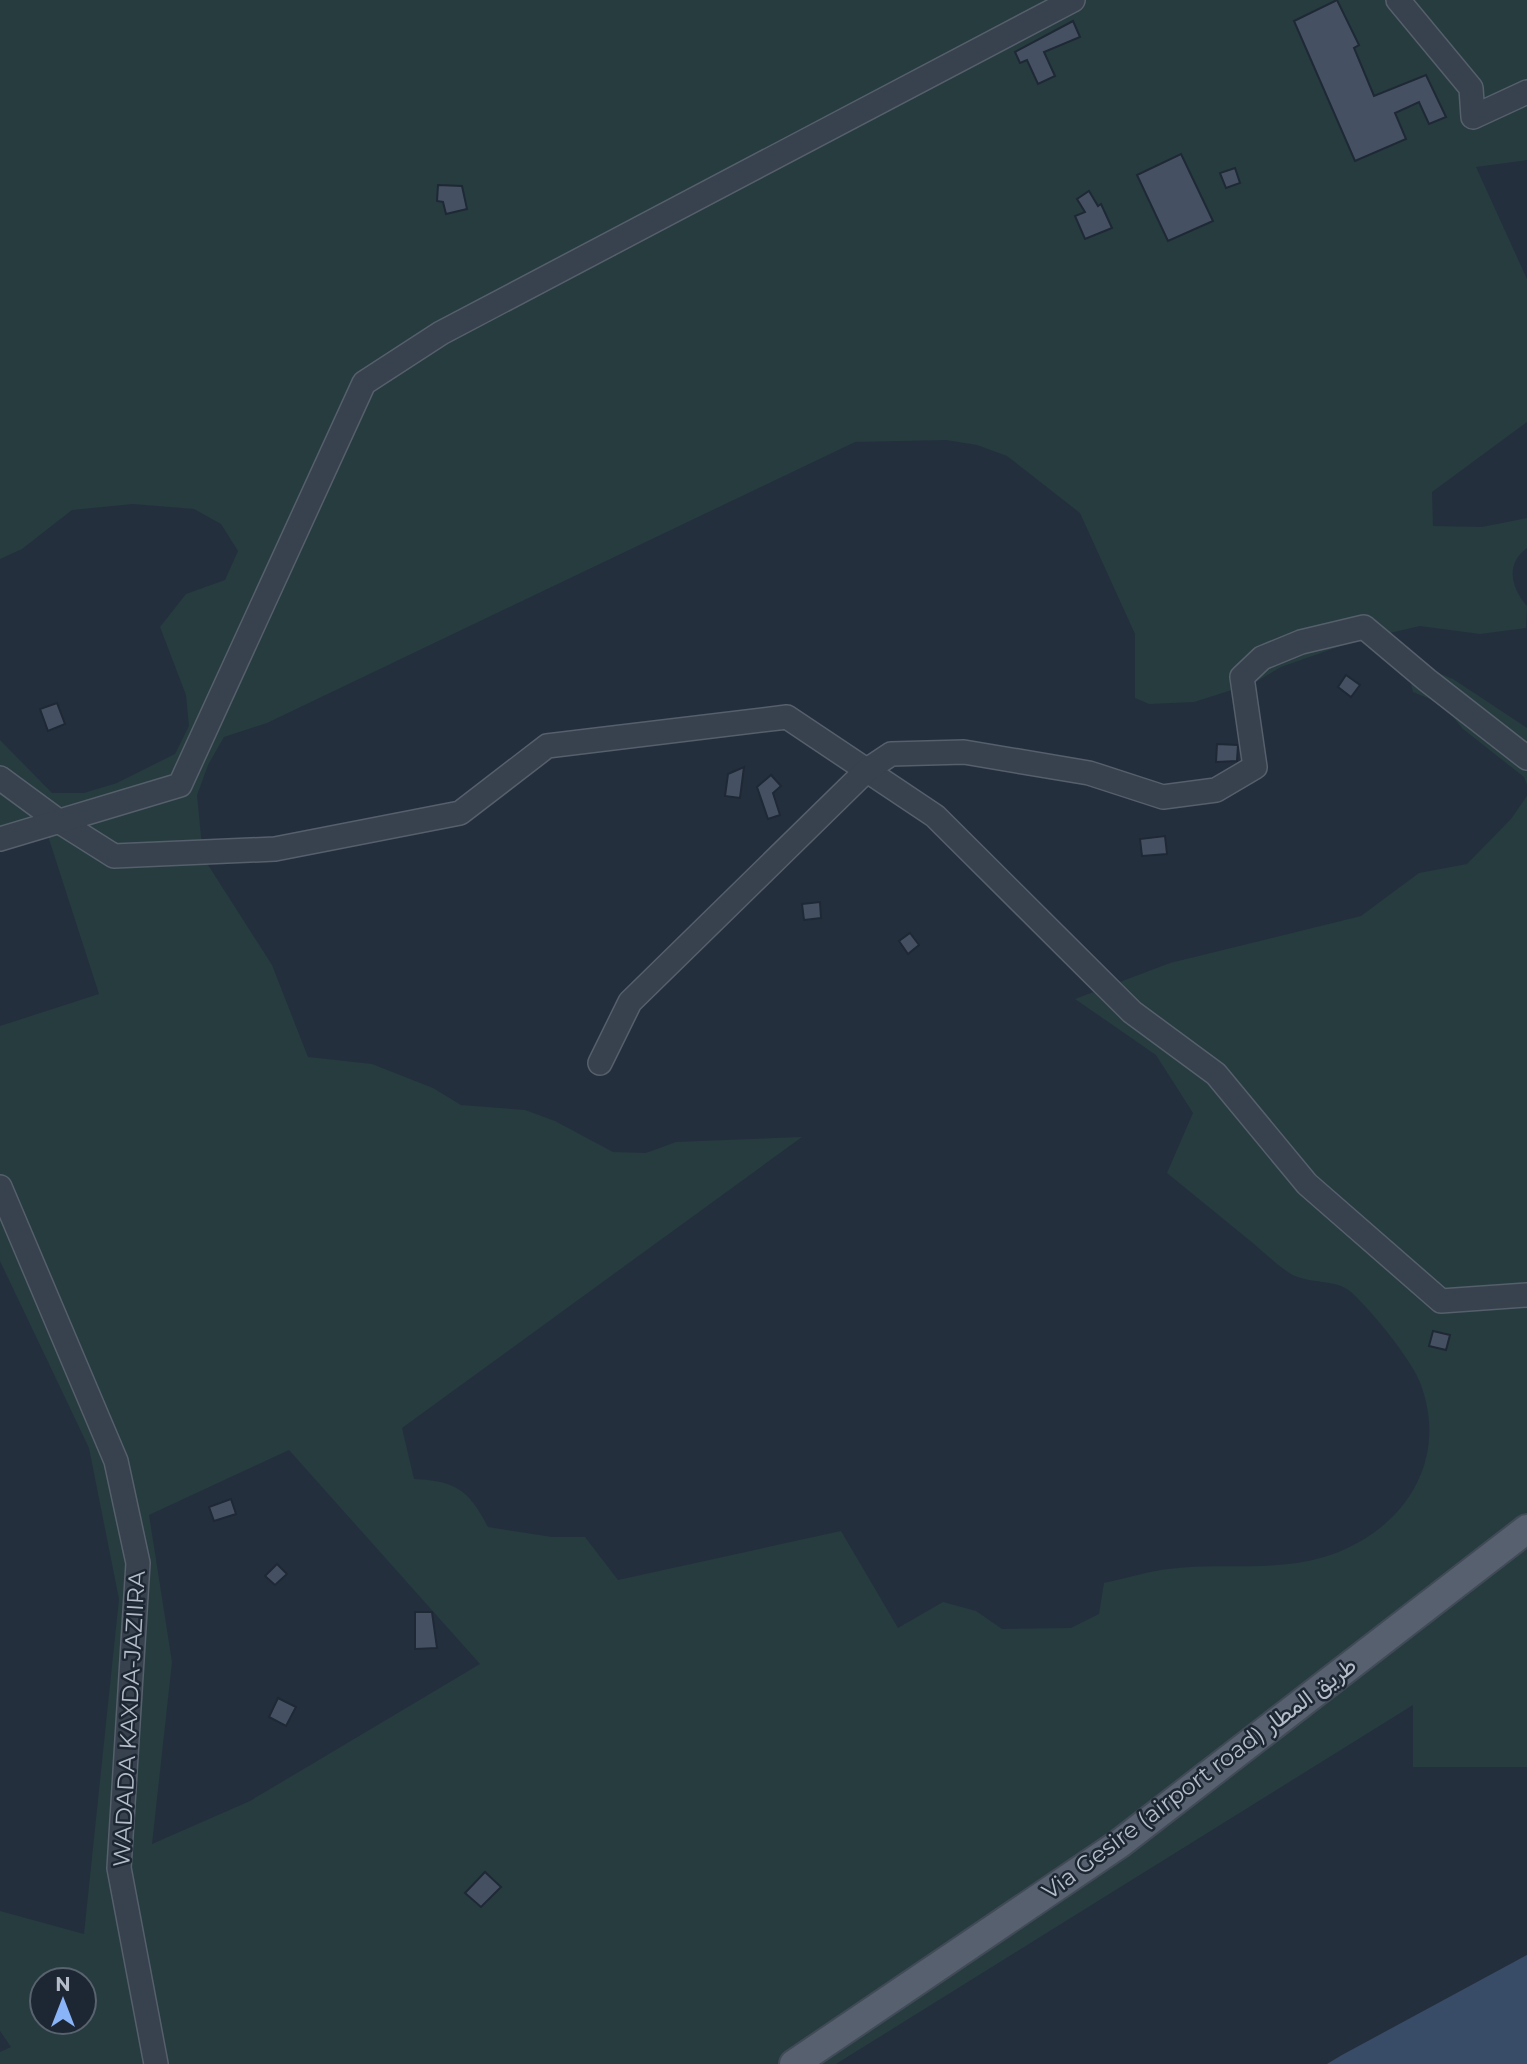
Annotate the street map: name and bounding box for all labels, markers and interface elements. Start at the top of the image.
street label: WADADA KAXDA-JAZIIRA [107,1570,151,1868]
street label: Via Gesire (airport road) طريق المطار [1036,1651,1362,1906]
north arrow [28,1966,98,2036]
text: N [55,1973,71,1996]

